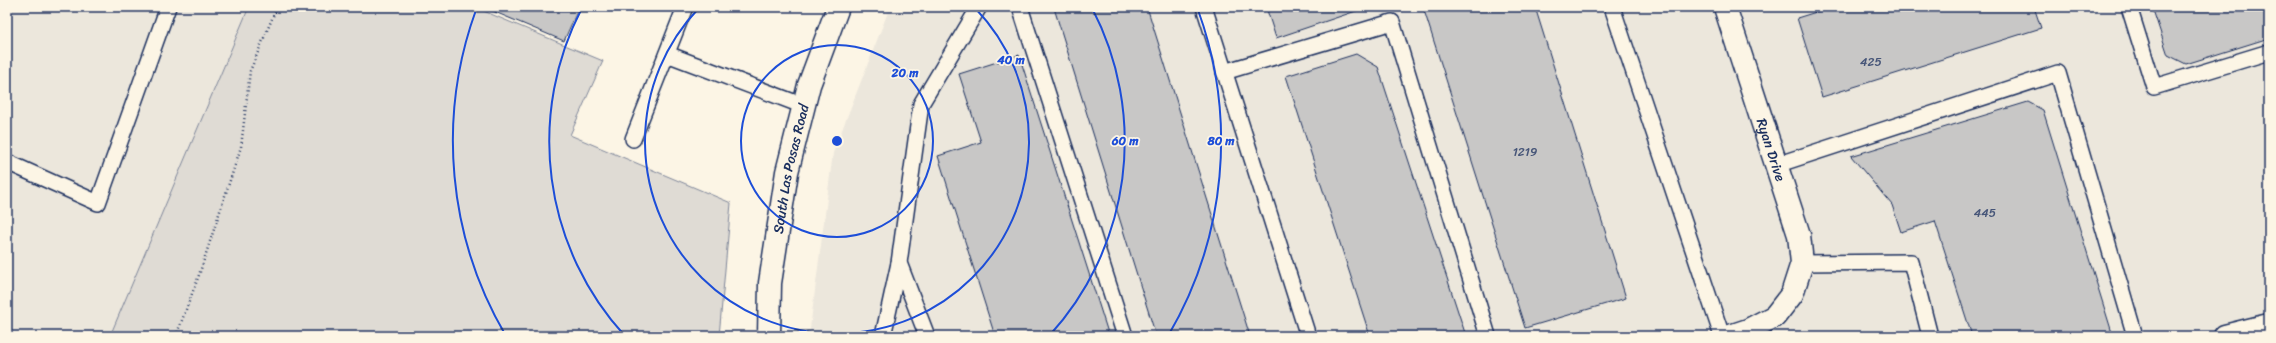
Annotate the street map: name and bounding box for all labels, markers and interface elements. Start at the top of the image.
text: 40 m [996,49,1025,71]
house number: 425 [1860,51,1882,73]
text: 20 m [891,62,919,84]
street label: South Las Posas Road [766,100,817,236]
street label: Ryan Drive [1749,115,1793,185]
text: 60 m [1111,130,1139,152]
text: 80 m [1206,130,1235,152]
centre of rings [830,134,844,148]
house number: 1219 [1513,141,1537,163]
house number: 445 [1974,202,1996,224]

